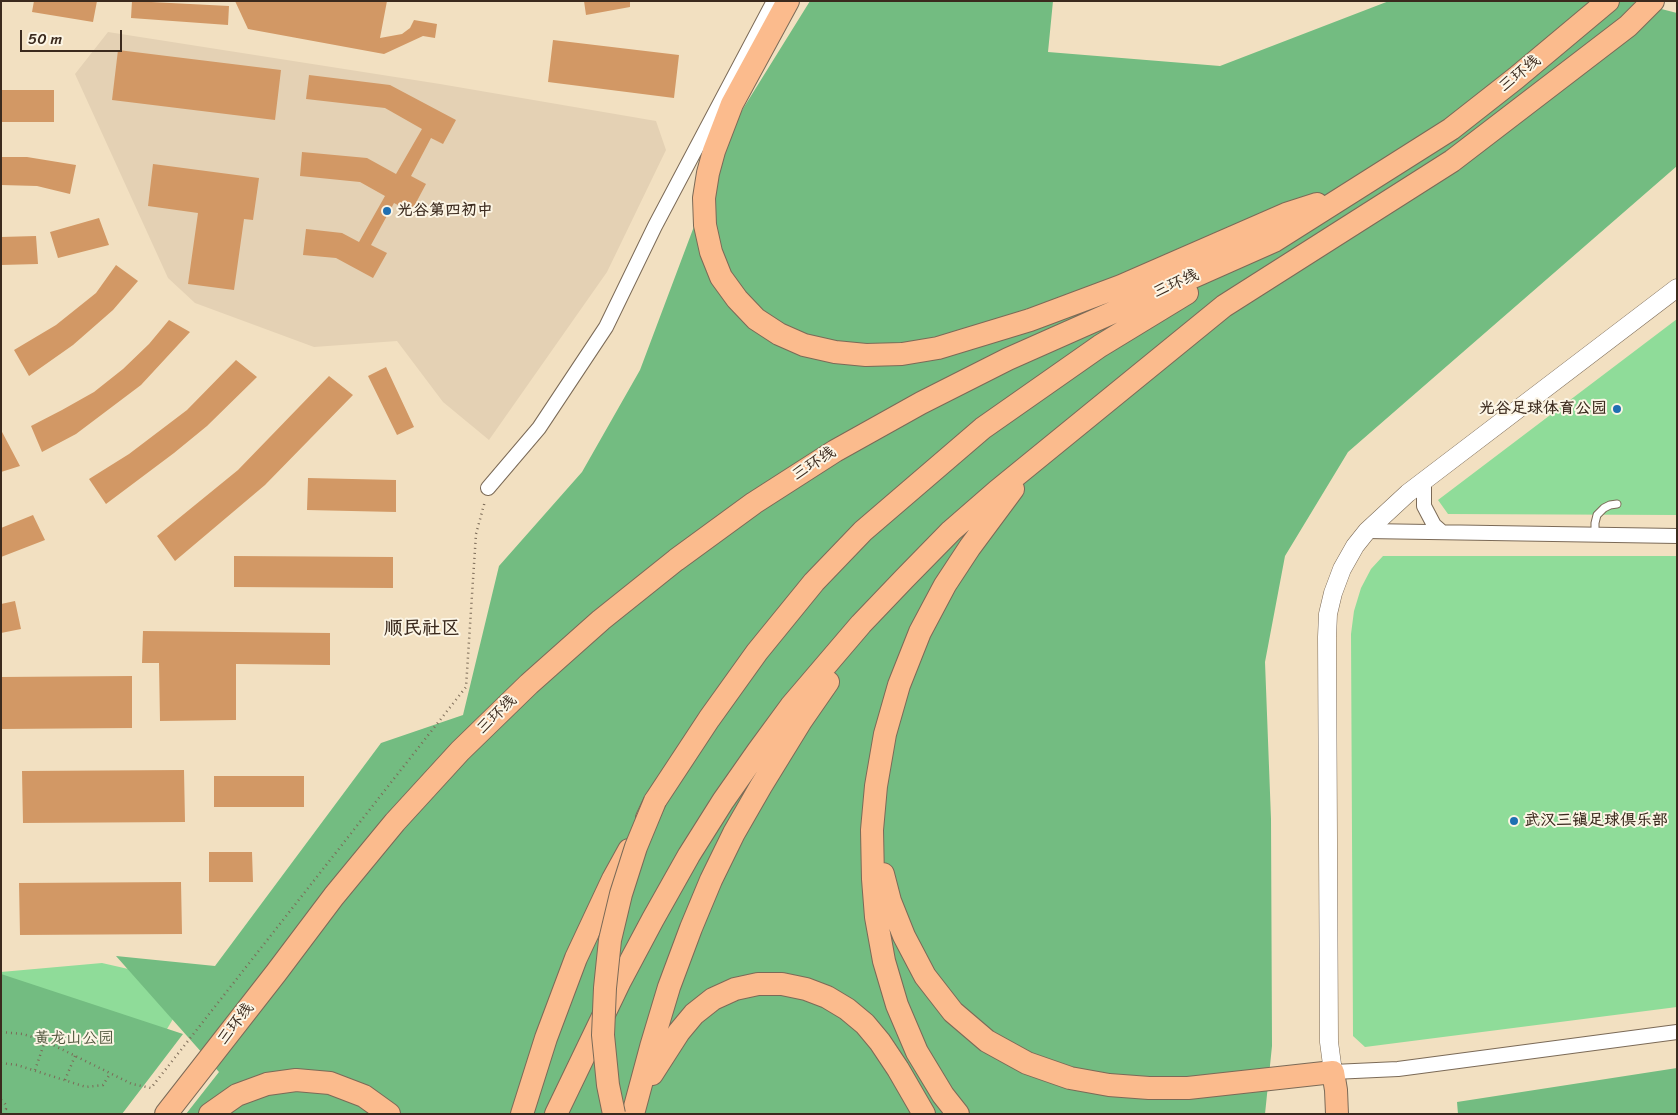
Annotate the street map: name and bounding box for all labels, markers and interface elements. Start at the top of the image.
scale bar [22,20,125,52]
text: 50 m [28,26,62,52]
street label: 三环线 [1495,51,1545,97]
place label: 光谷第四初中 [397,201,493,221]
marker: 光谷第四初中 [381,205,393,217]
street label: 三环线 [1150,265,1202,303]
place label: 光谷足球体育公园 [1479,399,1607,419]
marker: 光谷足球体育公园 [1611,403,1623,415]
street label: 三环线 [789,443,839,485]
district label: 顺民社区 [384,618,460,640]
street label: 三环线 [473,691,521,739]
place label: 武汉三镇足球俱乐部 [1524,811,1668,831]
marker: 武汉三镇足球俱乐部 [1508,815,1520,827]
street label: 三环线 [214,999,258,1049]
park label: 黄龙山公园 [34,1029,114,1049]

